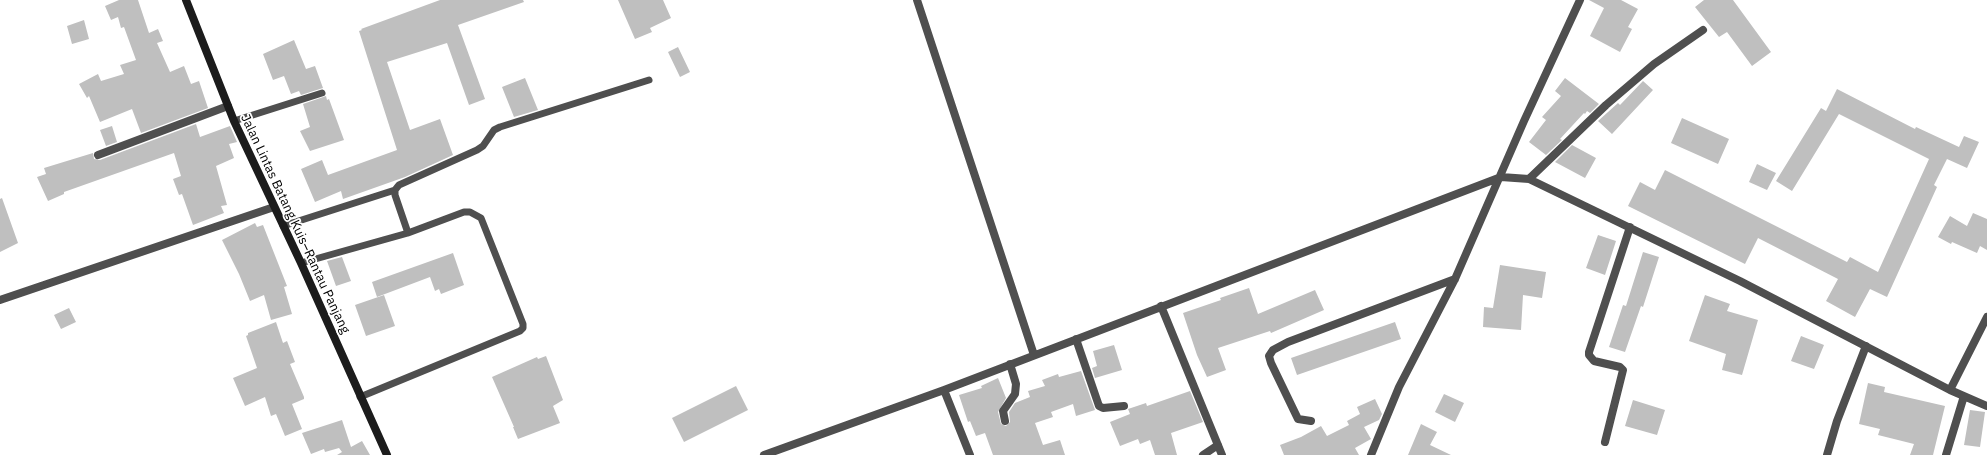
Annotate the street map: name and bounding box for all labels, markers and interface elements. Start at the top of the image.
street label: Jalan Lintas Batang Kuis–Rantau Panjang [237,112,353,336]

